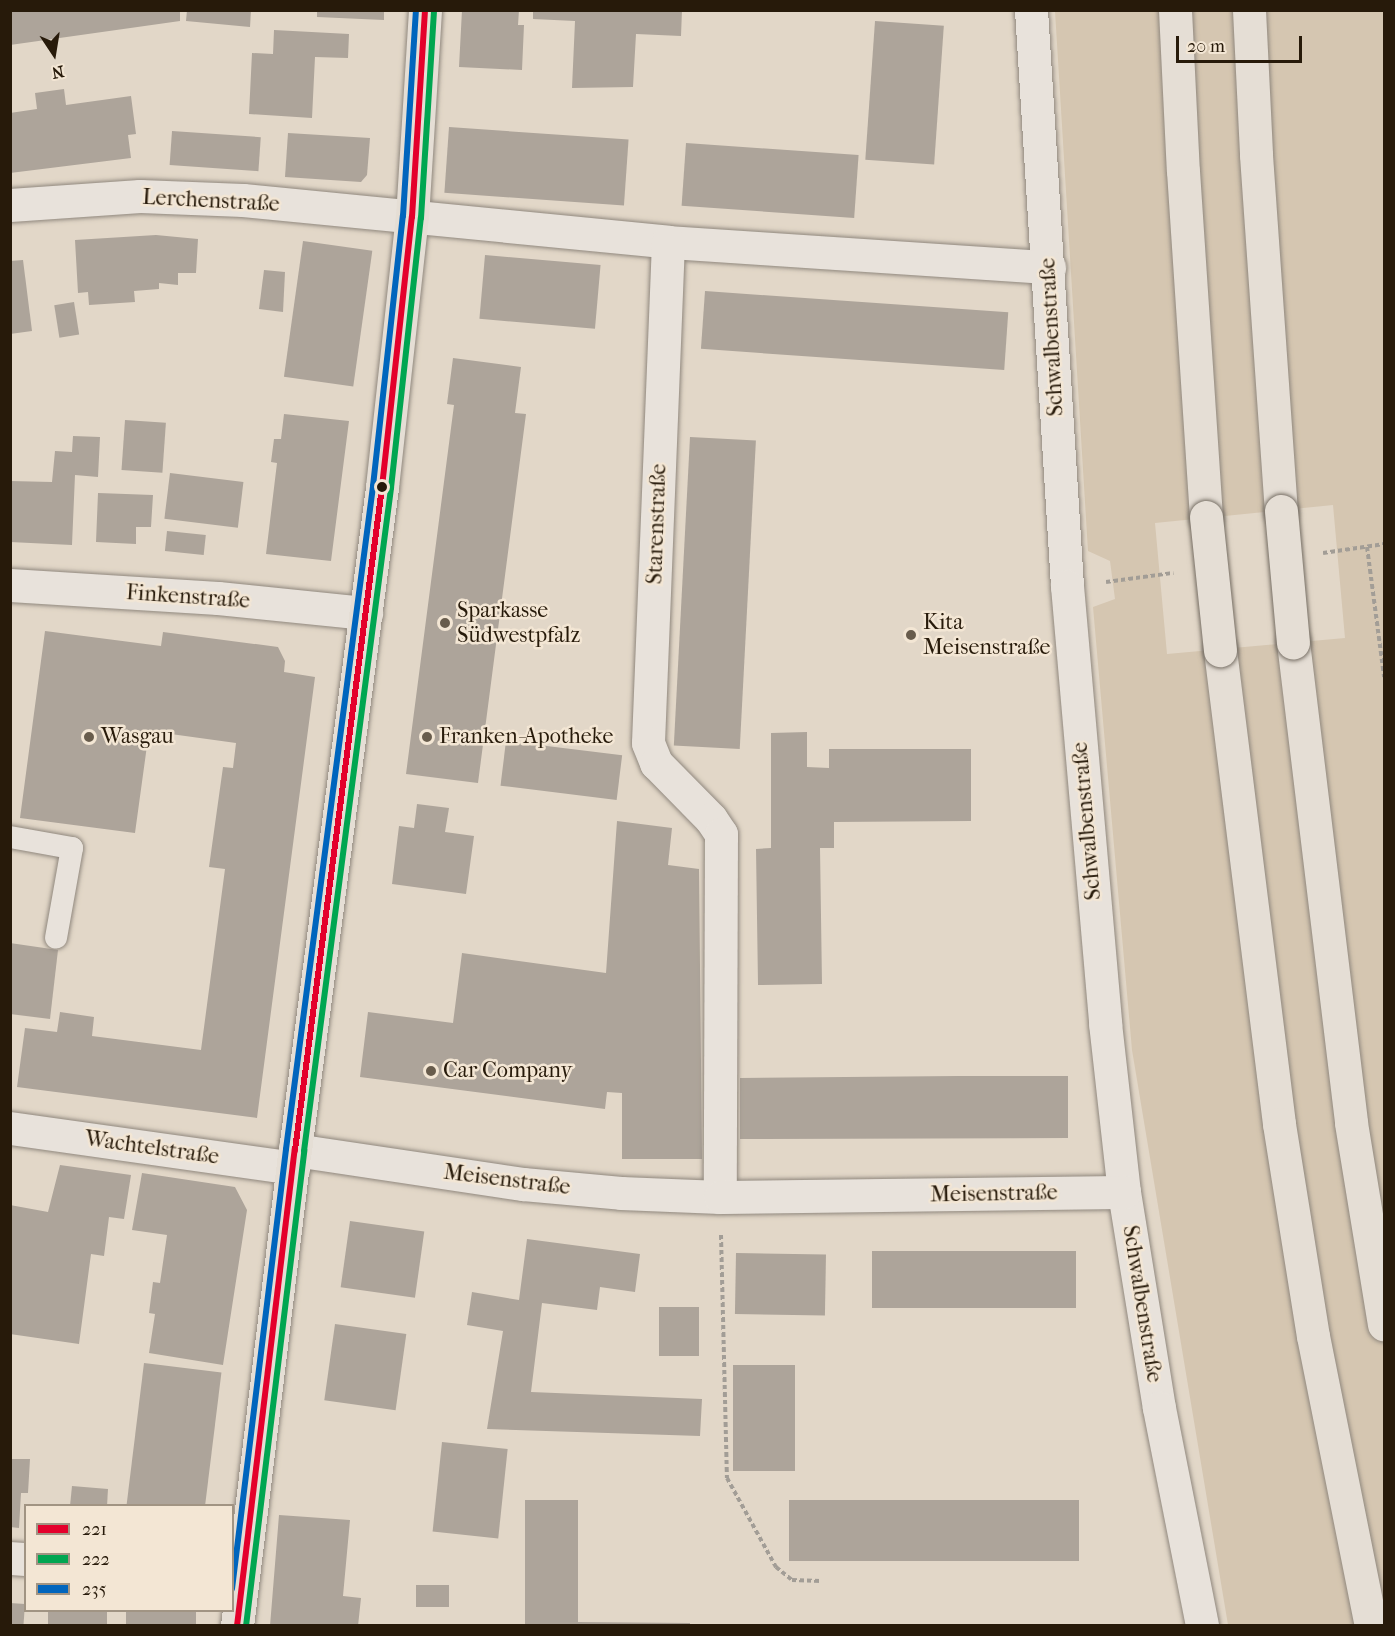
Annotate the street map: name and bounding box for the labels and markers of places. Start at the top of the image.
unlabelled marker [376,481,388,493]
place label: Sparkasse Südwestpfalz [457,597,580,648]
place label: Kita Meisenstraße [923,609,1050,660]
marker: Sparkasse Südwestpfalz [438,616,452,630]
marker: Kita Meisenstraße [904,628,918,642]
place label: Wasgau [101,724,174,750]
place label: Franken-Apotheke [439,724,613,750]
marker: Wasgau [82,730,96,744]
marker: Franken-Apotheke [420,730,434,744]
place label: Car Company [443,1058,572,1084]
marker: Car Company [424,1064,438,1078]

